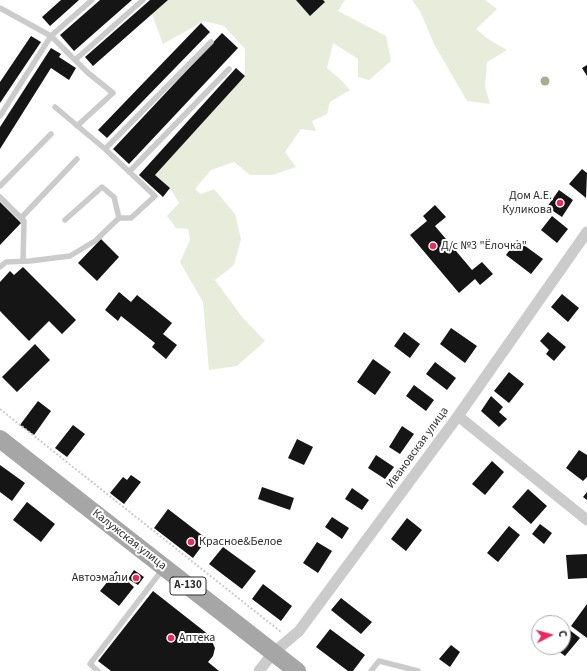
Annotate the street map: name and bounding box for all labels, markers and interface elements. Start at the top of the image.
place label: Дом А.Е. Куликова [502,189,552,217]
marker: Дом А.Е. Куликова [555,198,565,208]
place label: Д/с №3 "Ёлочка" [441,239,527,253]
marker: Д/с №3 "Ёлочка" [428,241,438,251]
street label: Ивановская улица [384,405,452,491]
street label: Калужская улица [89,507,169,573]
place label: Красное&Белое [199,535,282,549]
marker: Красное&Белое [186,537,196,547]
place label: Автоэмали [72,571,128,585]
marker: Автоэмали [131,573,141,583]
road number: А-130 [170,577,206,595]
north arrow [531,615,571,655]
text: С [555,630,570,638]
place label: Аптека [179,631,215,645]
marker: Аптека [166,633,176,643]

